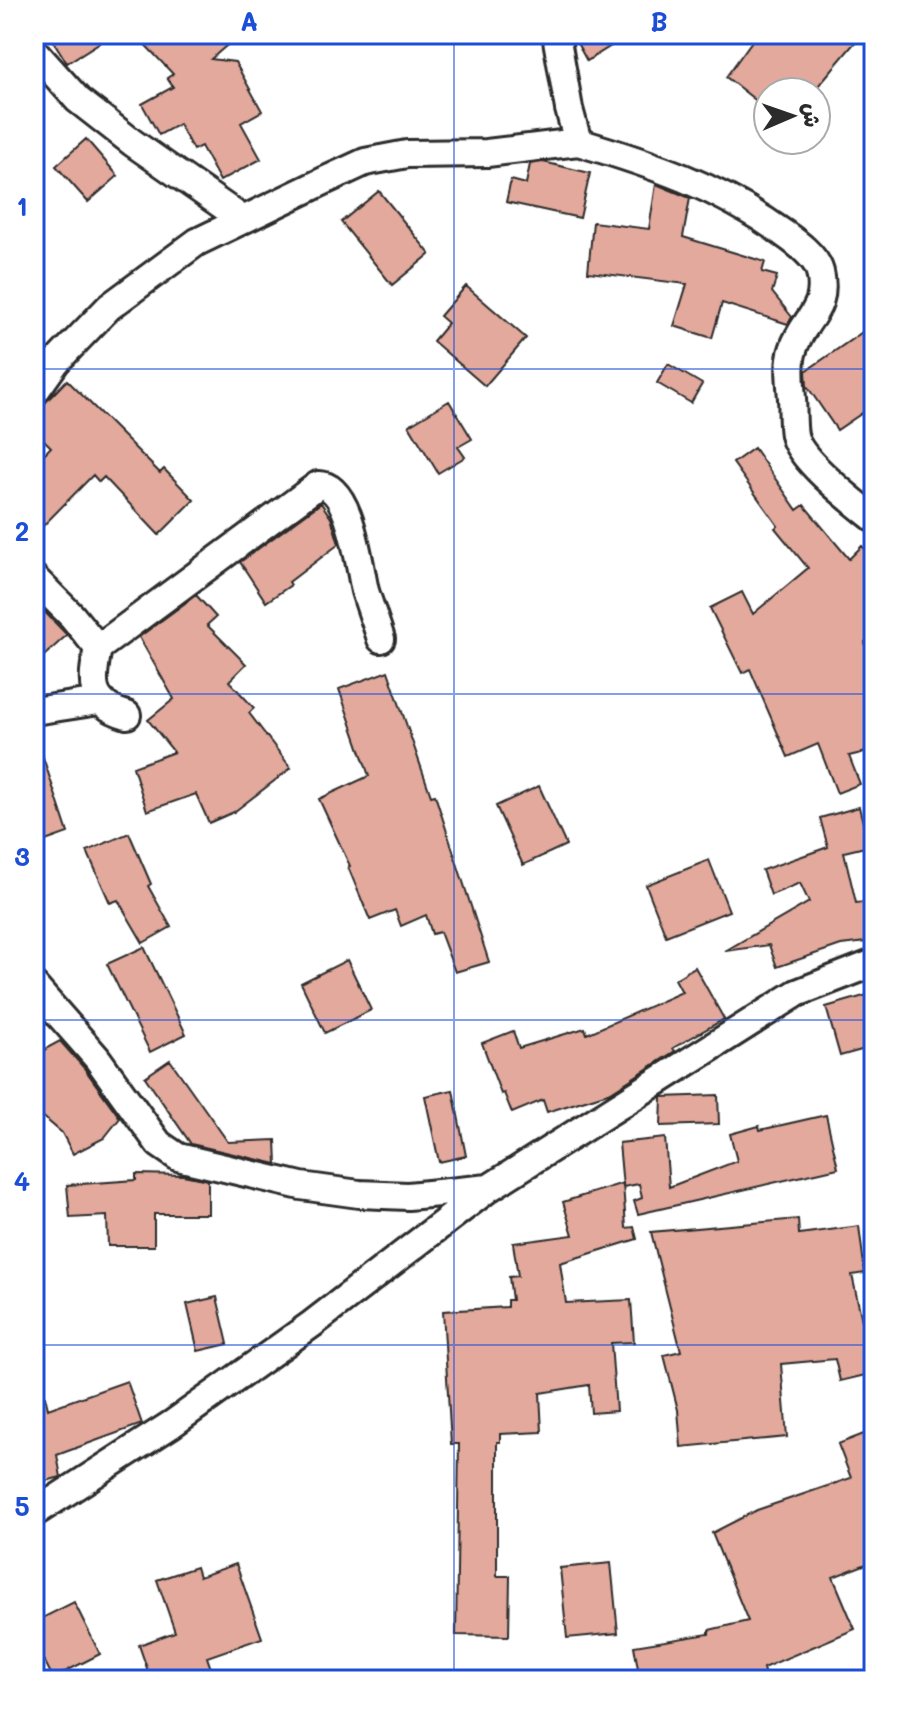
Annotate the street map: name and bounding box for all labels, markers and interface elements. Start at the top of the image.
text: A [240,4,258,38]
text: B [650,4,668,38]
north arrow [752,76,832,156]
text: ش [798,103,827,128]
text: 1 [16,189,28,223]
text: 2 [15,514,29,548]
text: 3 [14,839,30,873]
text: 4 [14,1164,30,1198]
text: 5 [14,1489,30,1523]

